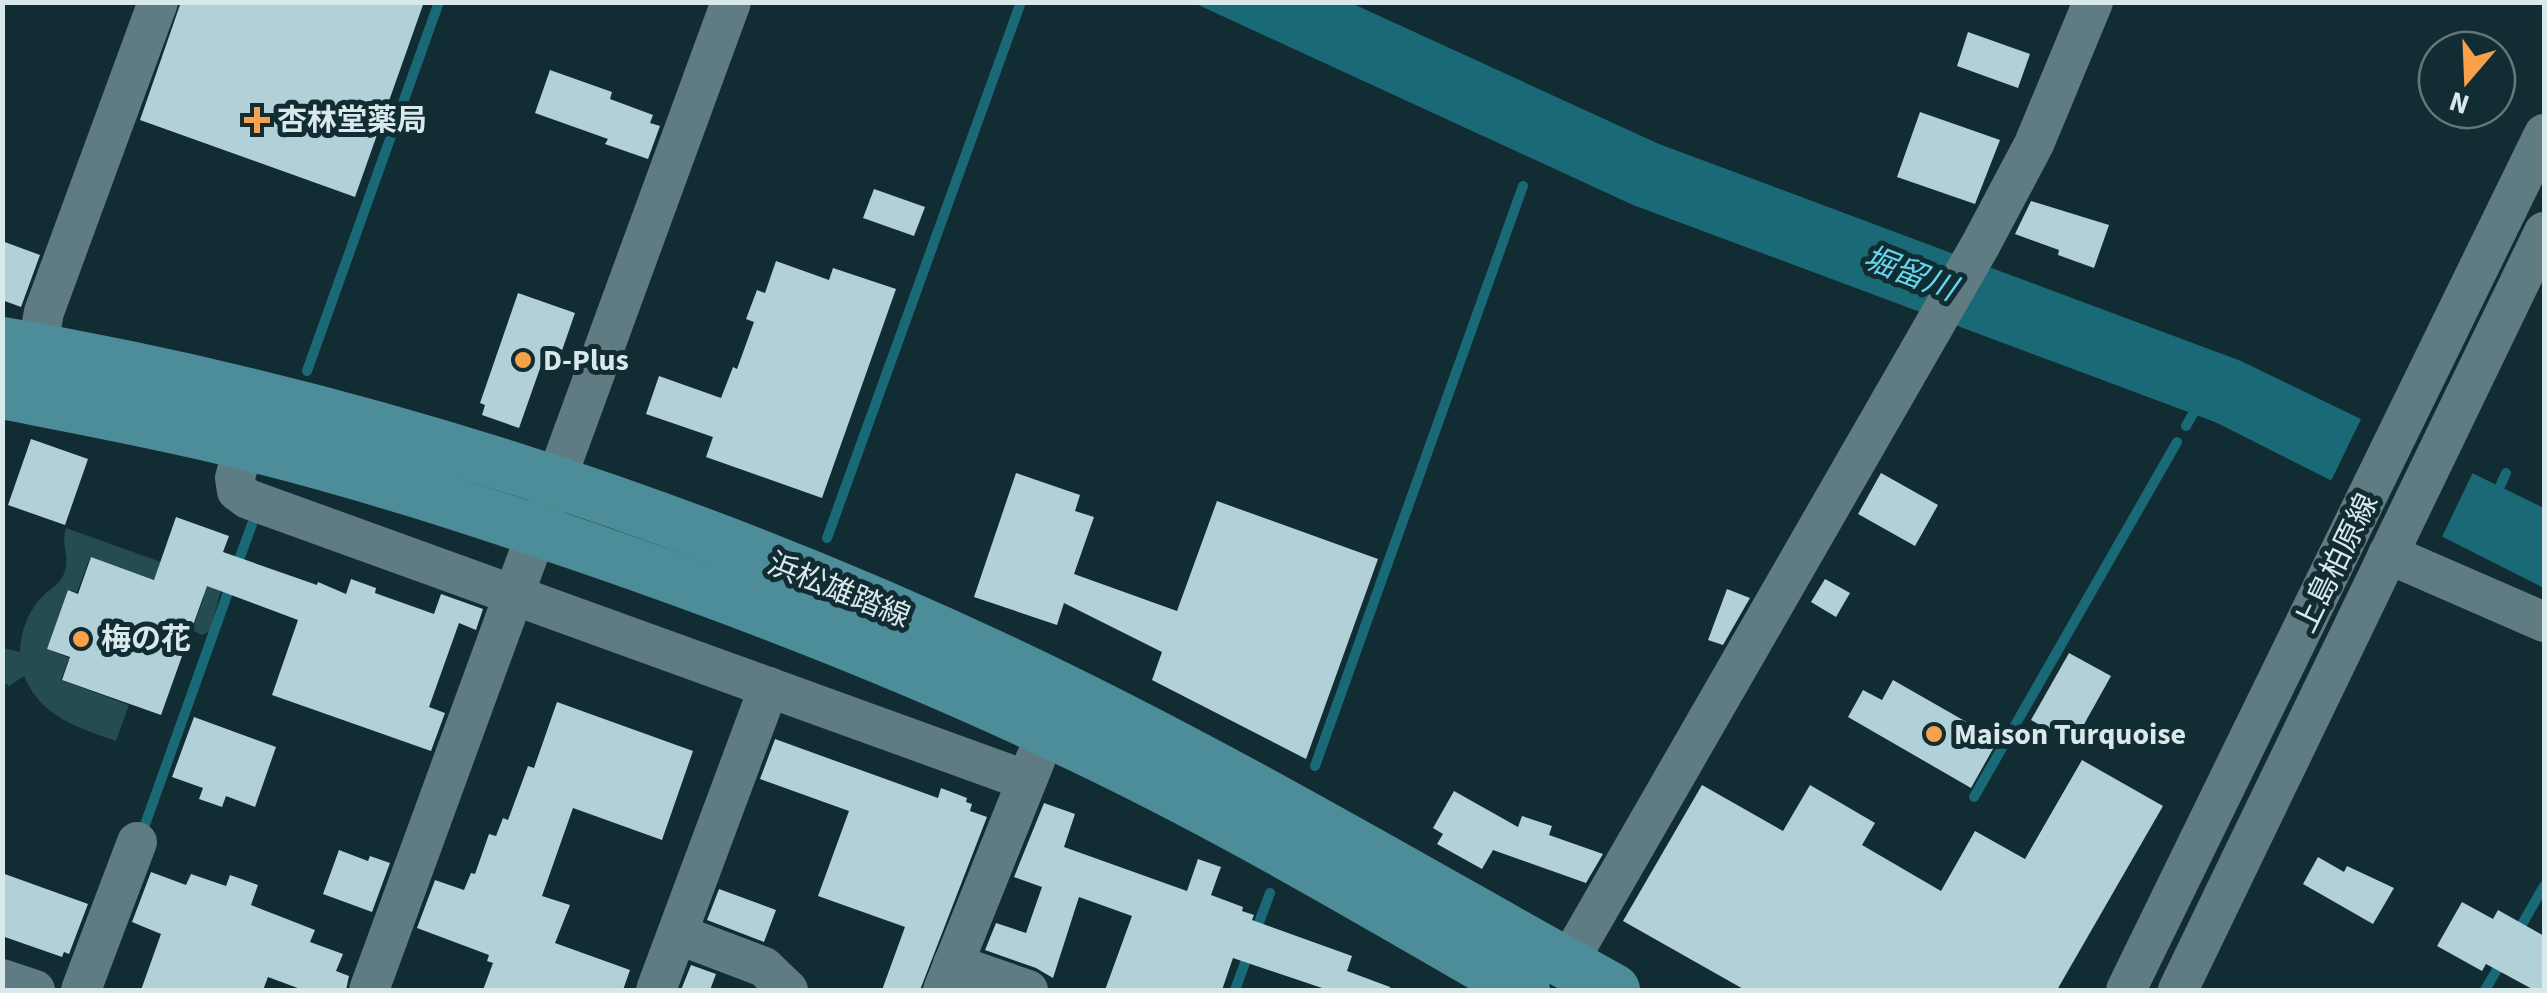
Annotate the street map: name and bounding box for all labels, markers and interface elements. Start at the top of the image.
north arrow [2417,30,2517,130]
text: N [2444,81,2475,125]
place label: 杏林堂薬局 [277,99,427,142]
marker: 杏林堂薬局 [246,109,268,131]
water label: 堀留川 [1857,235,1965,314]
place label: D-Plus [543,339,629,382]
marker: D-Plus [512,349,534,371]
street label: 上島柏原線 [2284,486,2389,640]
street label: 浜松雄踏線 [761,542,916,638]
place label: 梅の花 [101,618,191,661]
marker: 梅の花 [70,628,92,650]
place label: Maison Turquoise [1954,713,2186,756]
marker: Maison Turquoise [1923,723,1945,745]

